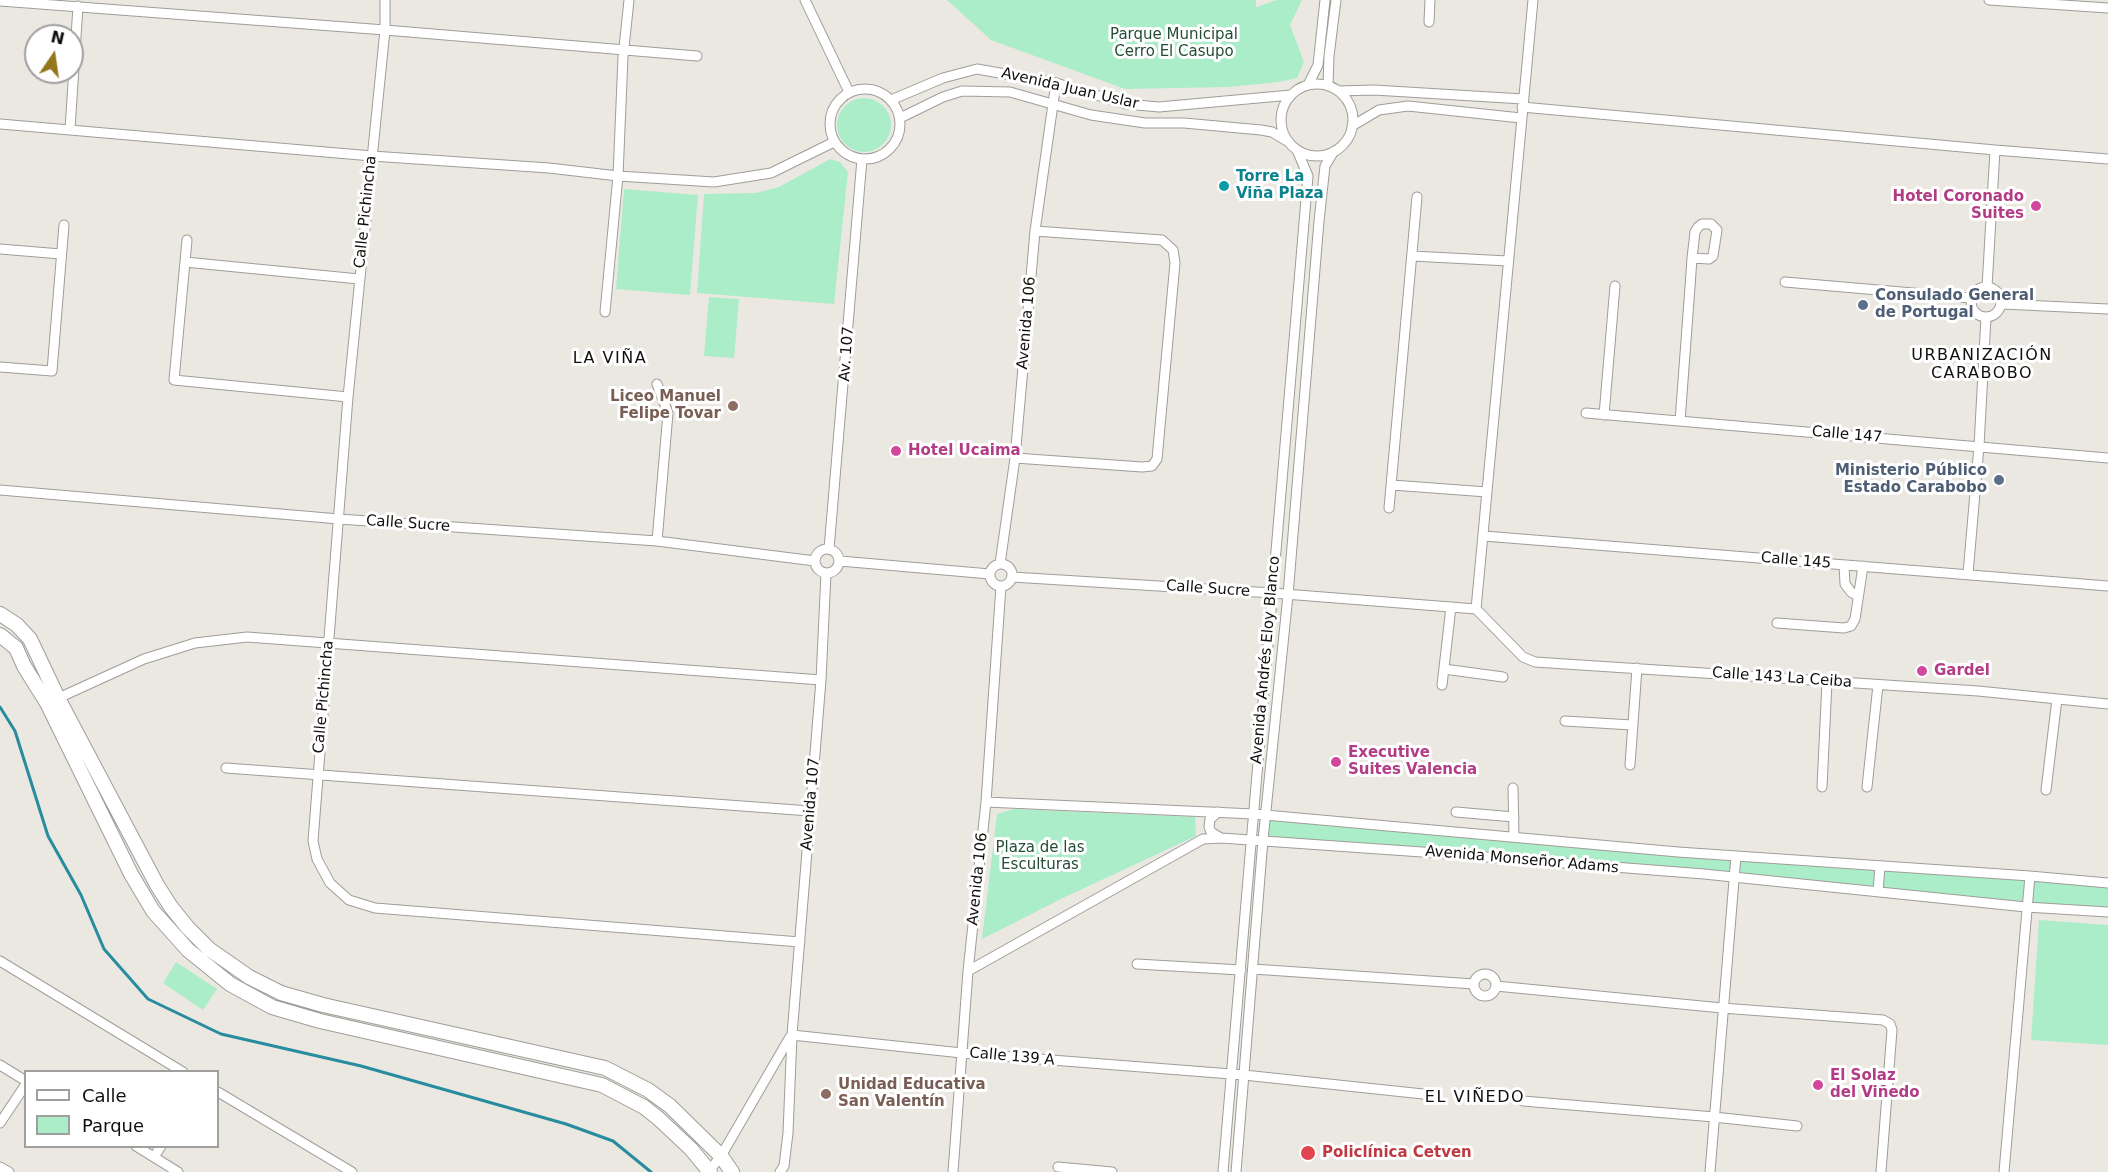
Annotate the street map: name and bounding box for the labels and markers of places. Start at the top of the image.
place label: Torre La Viña Plaza [1236,168,1324,203]
marker: Torre La Viña Plaza [1217,179,1231,193]
place label: Hotel Coronado Suites [1893,188,2024,223]
marker: Hotel Coronado Suites [2029,199,2043,213]
place label: Consulado General de Portugal [1875,287,2034,322]
marker: Consulado General de Portugal [1856,298,1870,312]
place label: Liceo Manuel Felipe Tovar [610,388,721,423]
marker: Liceo Manuel Felipe Tovar [726,399,740,413]
place label: Hotel Ucaima [908,442,1021,460]
marker: Hotel Ucaima [889,444,903,458]
place label: Ministerio Público Estado Carabobo [1835,462,1987,497]
marker: Ministerio Público Estado Carabobo [1992,473,2006,487]
place label: Gardel [1934,662,1990,680]
marker: Gardel [1915,664,1929,678]
place label: Executive Suites Valencia [1348,744,1477,779]
marker: Executive Suites Valencia [1329,755,1343,769]
place label: El Solaz del Viñedo [1830,1067,1920,1102]
place label: Unidad Educativa San Valentín [838,1076,986,1111]
marker: El Solaz del Viñedo [1811,1078,1825,1092]
marker: Unidad Educativa San Valentín [819,1087,833,1101]
marker: Policlínica Cetven [1299,1144,1317,1162]
place label: Policlínica Cetven [1322,1144,1472,1162]

